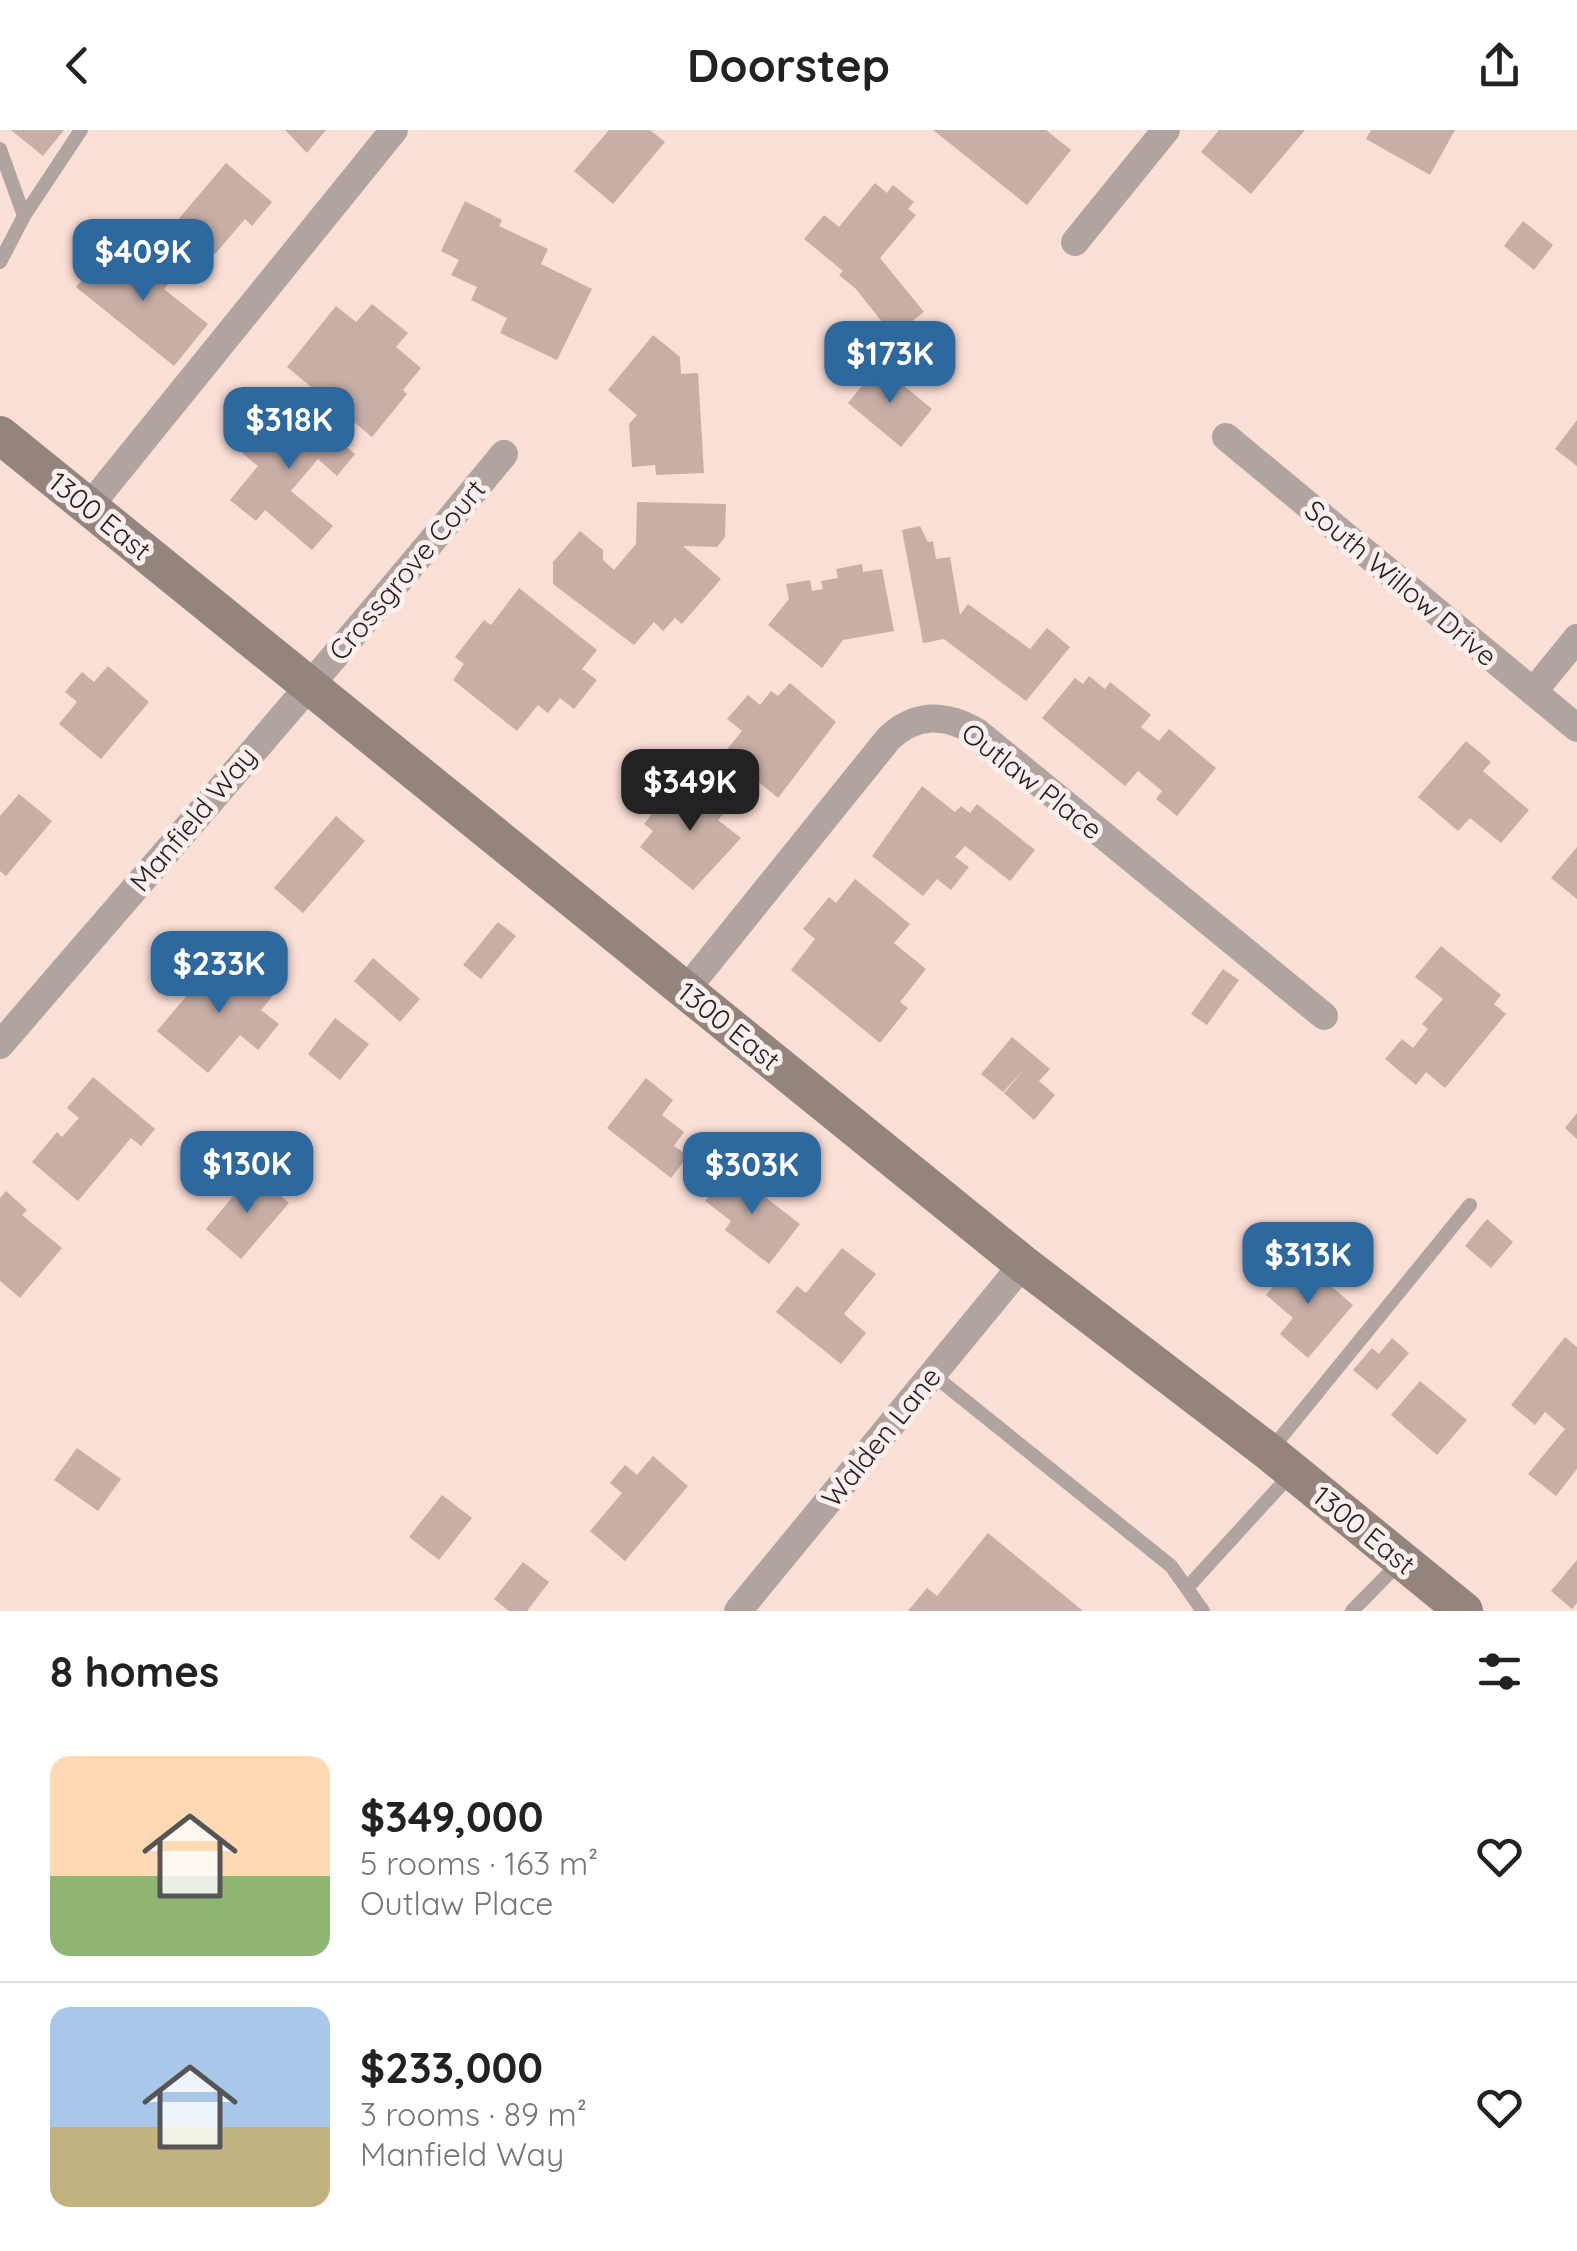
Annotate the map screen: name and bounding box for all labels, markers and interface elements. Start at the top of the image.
text: Doorstep [687,37,890,93]
icon: back [50,38,105,93]
icon: share [1472,38,1527,93]
pin: $409K [73,219,213,304]
text: $409K [95,231,191,271]
pin: $173K [820,321,960,406]
text: $173K [846,333,934,373]
pin: $318K [219,387,359,472]
text: $318K [245,399,333,439]
street label: 1300 East [42,464,159,567]
street label: Crossgrove Court [321,472,493,667]
street label: South Willow Drive [1298,492,1505,673]
street label: Outlaw Place [955,715,1110,846]
street label: Manfield Way [122,739,263,898]
pin: $349K [620,749,760,834]
text: $349K [643,761,737,801]
pin: $233K [149,931,289,1016]
text: $233K [173,943,265,983]
street label: 1300 East [671,974,788,1077]
pin: $130K [177,1131,317,1216]
pin: $303K [682,1132,822,1217]
text: $130K [202,1143,292,1183]
text: $303K [705,1144,799,1184]
pin: $313K [1238,1222,1378,1307]
text: $313K [1265,1234,1351,1274]
street label: Walden Lane [813,1359,948,1514]
street label: 1300 East [1306,1478,1423,1581]
icon: filters [1472,1644,1527,1699]
text: 8 homes [50,1645,219,1698]
text: $349,000 [360,1790,543,1843]
icon: home [130,1796,250,1916]
icon: heart [1472,1829,1527,1884]
text: 5 rooms · 163 m² [360,1843,598,1883]
text: Outlaw Place [360,1883,553,1923]
text: $233,000 [360,2041,543,2094]
icon: home [130,2047,250,2167]
icon: heart [1472,2080,1527,2135]
text: 3 rooms · 89 m² [360,2094,587,2134]
text: Manfield Way [360,2134,564,2174]

